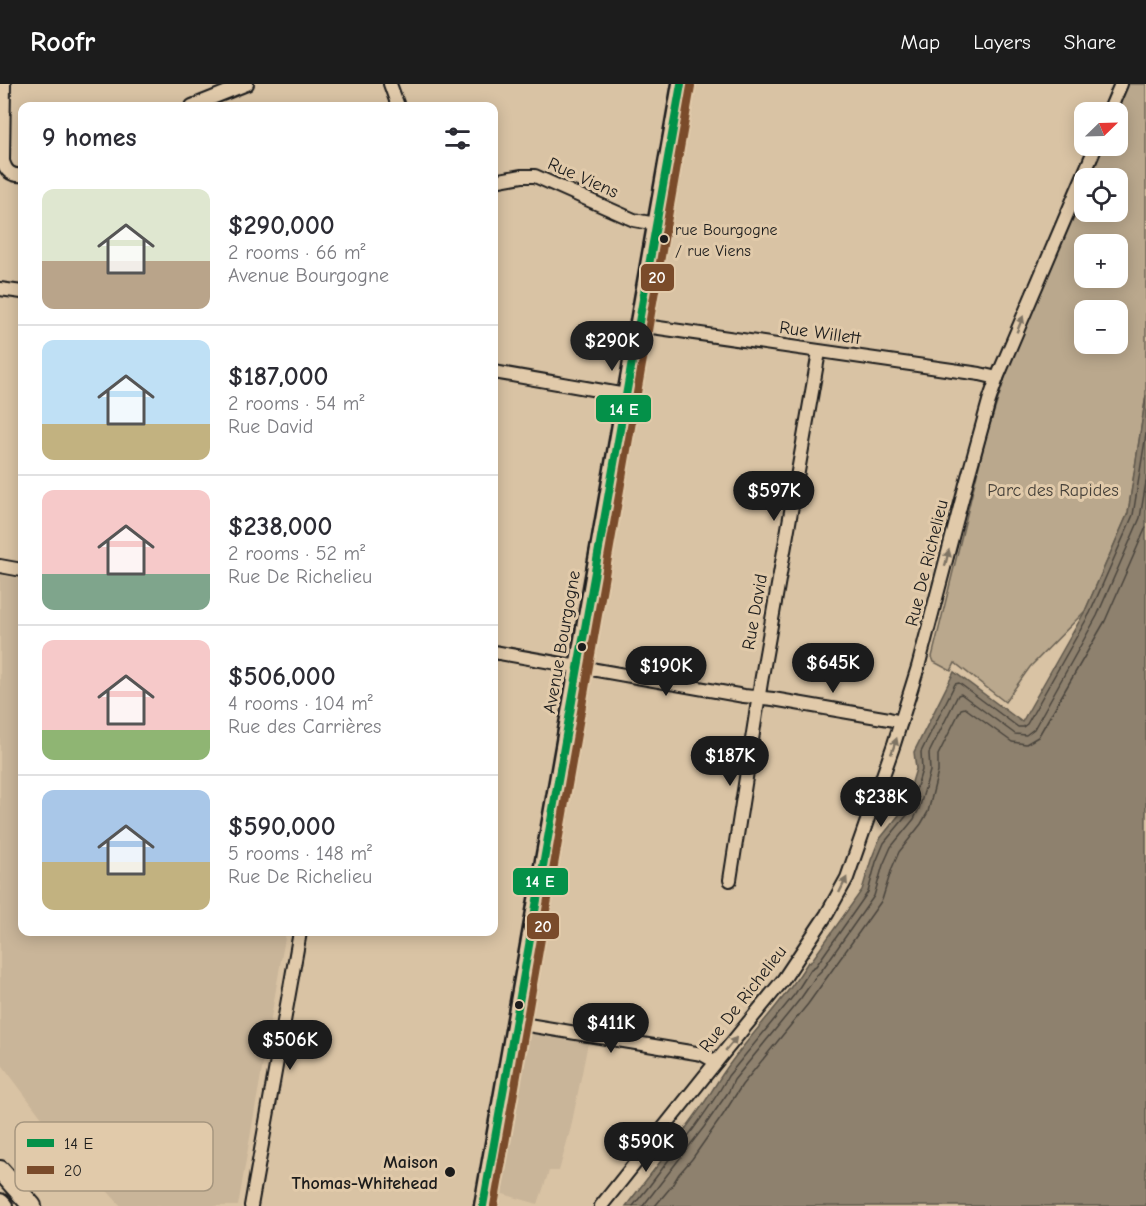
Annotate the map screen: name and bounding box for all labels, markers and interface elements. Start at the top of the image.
text: Roofr [30,26,95,58]
text: Map [901,30,940,54]
text: Layers [973,30,1031,54]
text: Share [1064,30,1116,54]
north arrow [1074,102,1128,156]
map controls [1074,102,1128,354]
icon: filters [441,122,474,155]
text: 9 homes [42,123,137,153]
street label: Rue Viens [544,153,622,203]
button: locate [1074,168,1128,222]
text: $290,000 [228,211,335,241]
icon: home [90,213,162,285]
place label: rue Bourgogne / rue Viens [675,221,778,260]
marker: rue Bourgogne / rue Viens [658,233,670,245]
button: + [1074,234,1128,288]
text: 2 rooms · 66 m² [228,241,366,264]
line badge: 20 [640,263,675,292]
text: Avenue Bourgogne [228,264,389,287]
text: 20 [648,269,666,287]
button: − [1074,300,1128,354]
one-way arrow [1016,315,1025,333]
street label: Rue Willett [778,317,863,349]
pin: $290K [570,321,654,372]
text: $290K [584,329,640,352]
text: $187,000 [228,362,328,392]
icon: home [90,364,162,436]
text: 2 rooms · 54 m² [228,392,364,415]
line badge: 14 E [595,394,652,423]
text: 14 E [610,401,639,419]
text: Rue David [228,415,313,438]
pin: $597K [732,471,816,522]
text: $597K [747,479,801,502]
park label: Parc des Rapides [987,480,1119,501]
street label: Rue De Richelieu [901,498,953,628]
text: $238,000 [228,512,332,542]
icon: home [90,514,162,586]
text: 2 rooms · 52 m² [228,542,365,565]
one-way arrow [942,549,952,567]
text: Rue De Richelieu [228,565,372,588]
street label: Avenue Bourgogne [539,569,585,715]
street label: Rue David [738,572,772,652]
unlabelled marker [576,641,588,653]
pin: $645K [791,643,875,694]
pin: $190K [624,646,708,697]
text: $645K [806,651,860,674]
text: $190K [639,654,693,677]
text: $506,000 [228,662,336,692]
icon: home [90,664,162,736]
text: 4 rooms · 104 m² [228,692,373,715]
text: Rue des Carrières [228,715,381,738]
pin: $187K [688,736,772,787]
one-way arrow [889,737,899,755]
text: $187K [705,744,755,767]
pin: $238K [839,777,923,828]
text: $238K [854,785,908,808]
text: $590,000 [228,812,336,842]
icon: home [90,814,162,886]
text: 5 rooms · 148 m² [228,842,372,865]
text: Rue De Richelieu [228,865,372,888]
line badge: 14 E [512,867,569,896]
text: 14 E [526,873,555,891]
one-way arrow [839,877,848,894]
line badge: 20 [526,912,560,940]
text: 20 [534,918,552,936]
street label: Rue De Richelieu [695,941,791,1057]
unlabelled marker [513,999,525,1011]
pin: $411K [569,1003,653,1054]
text: $411K [587,1011,635,1034]
pin: $506K [248,1020,332,1071]
text: $506K [262,1028,318,1051]
one-way arrow [724,1037,737,1052]
legend [15,1122,213,1191]
pin: $590K [604,1122,688,1173]
text: $590K [618,1130,674,1153]
text: 14 E [64,1135,93,1153]
place label: Maison Thomas-Whitehead [291,1152,438,1194]
text: 20 [64,1162,82,1180]
marker: Maison Thomas-Whitehead [443,1165,457,1179]

